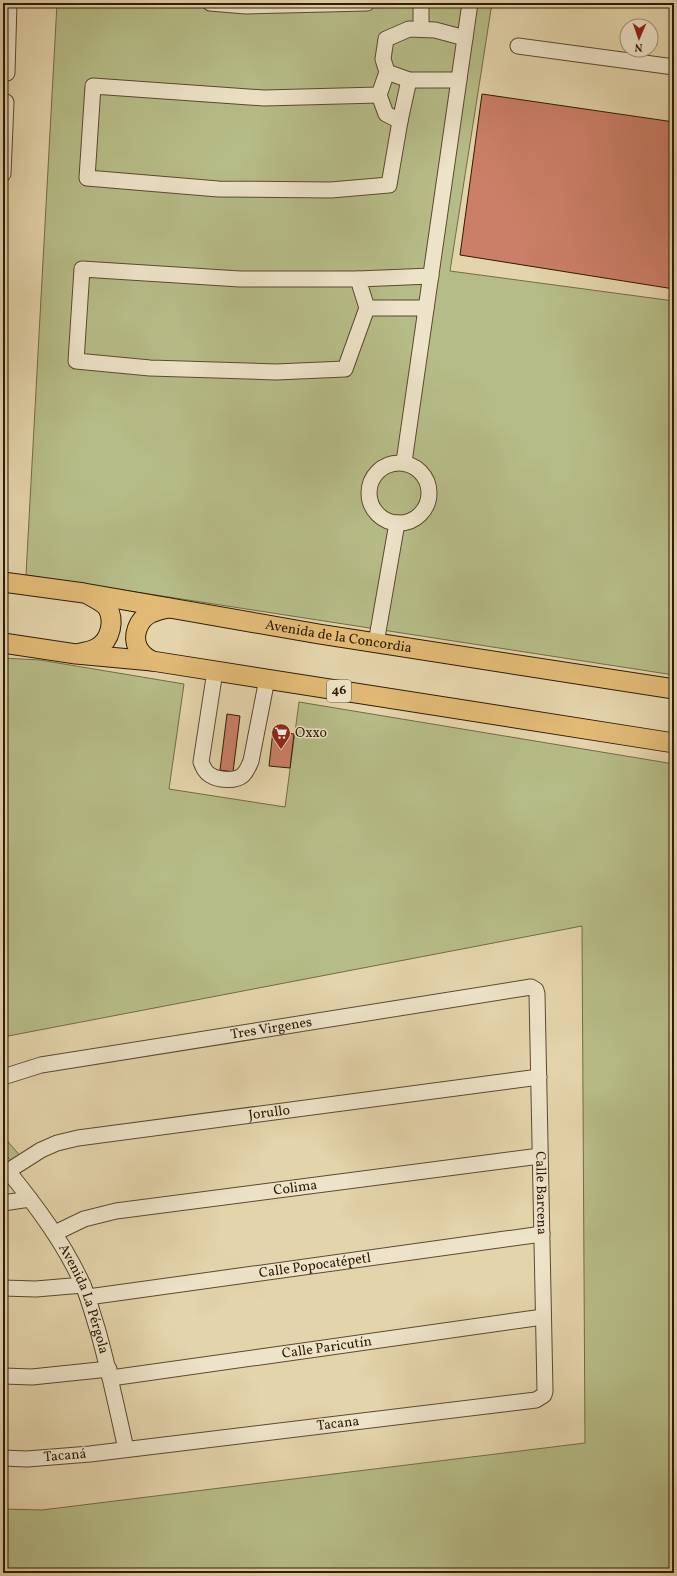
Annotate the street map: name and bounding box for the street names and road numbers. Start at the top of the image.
street label: Avenida de la Concordia [264,615,413,658]
road number: 46 [327,680,351,702]
street label: Tres Virgenes [229,1012,313,1044]
street label: Jorullo [247,1101,291,1125]
street label: Calle Barcena [531,1151,551,1235]
street label: Colima [272,1175,318,1200]
street label: Avenida La Pérgola [54,1240,113,1356]
street label: Calle Popocatépetl [258,1248,372,1283]
street label: Calle Paricutín [281,1332,373,1363]
street label: Tacana [316,1412,360,1436]
street label: Tacaná [43,1445,87,1467]

